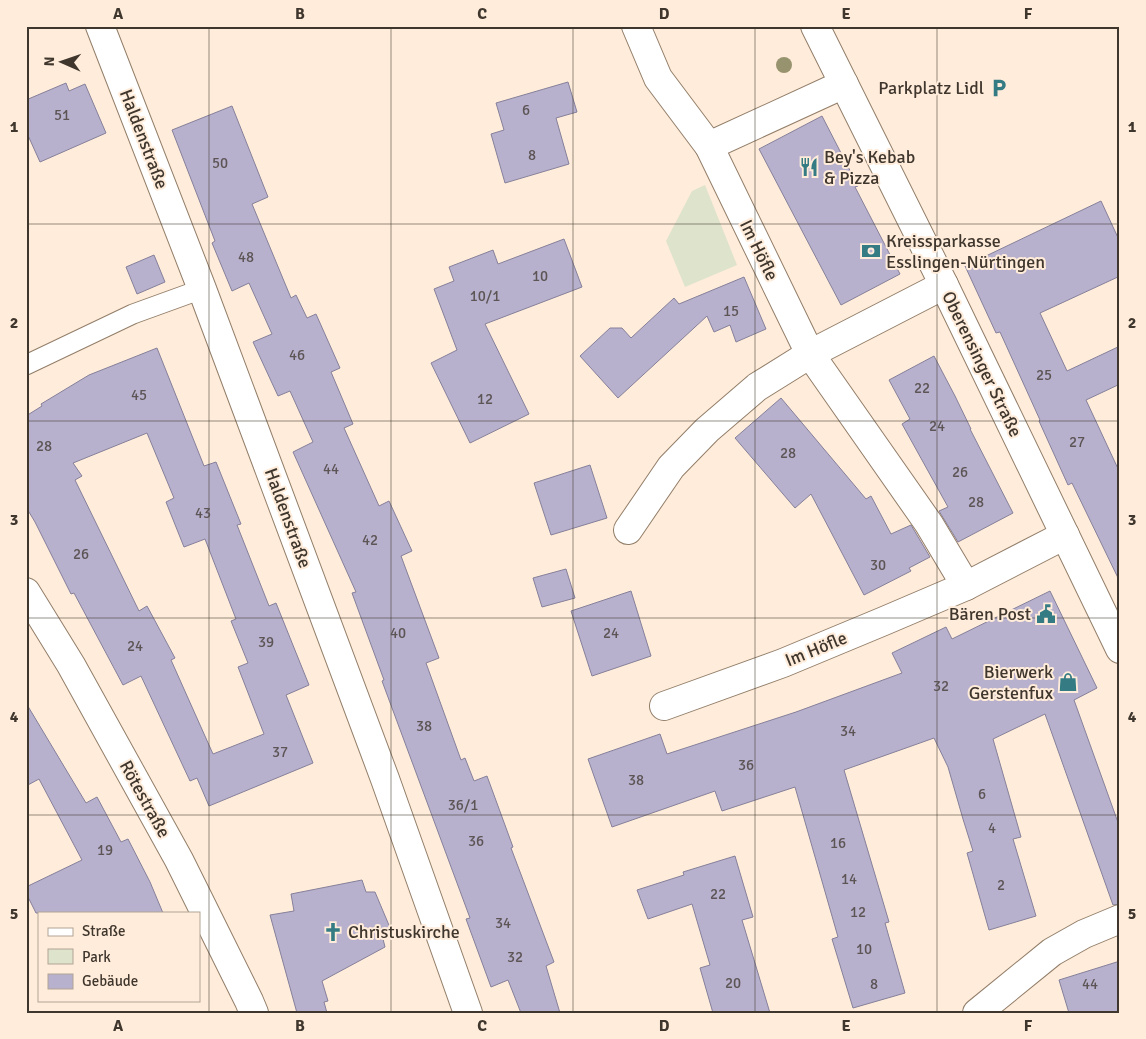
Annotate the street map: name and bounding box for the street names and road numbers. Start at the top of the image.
street label: Haldenstraße [115,86,173,192]
street label: Im Höfle [735,216,783,284]
street label: Oberensinger Straße [937,288,1027,440]
street label: Haldenstraße [260,465,316,571]
street label: Im Höfle [782,627,850,671]
street label: Rötestraße [115,756,175,842]

